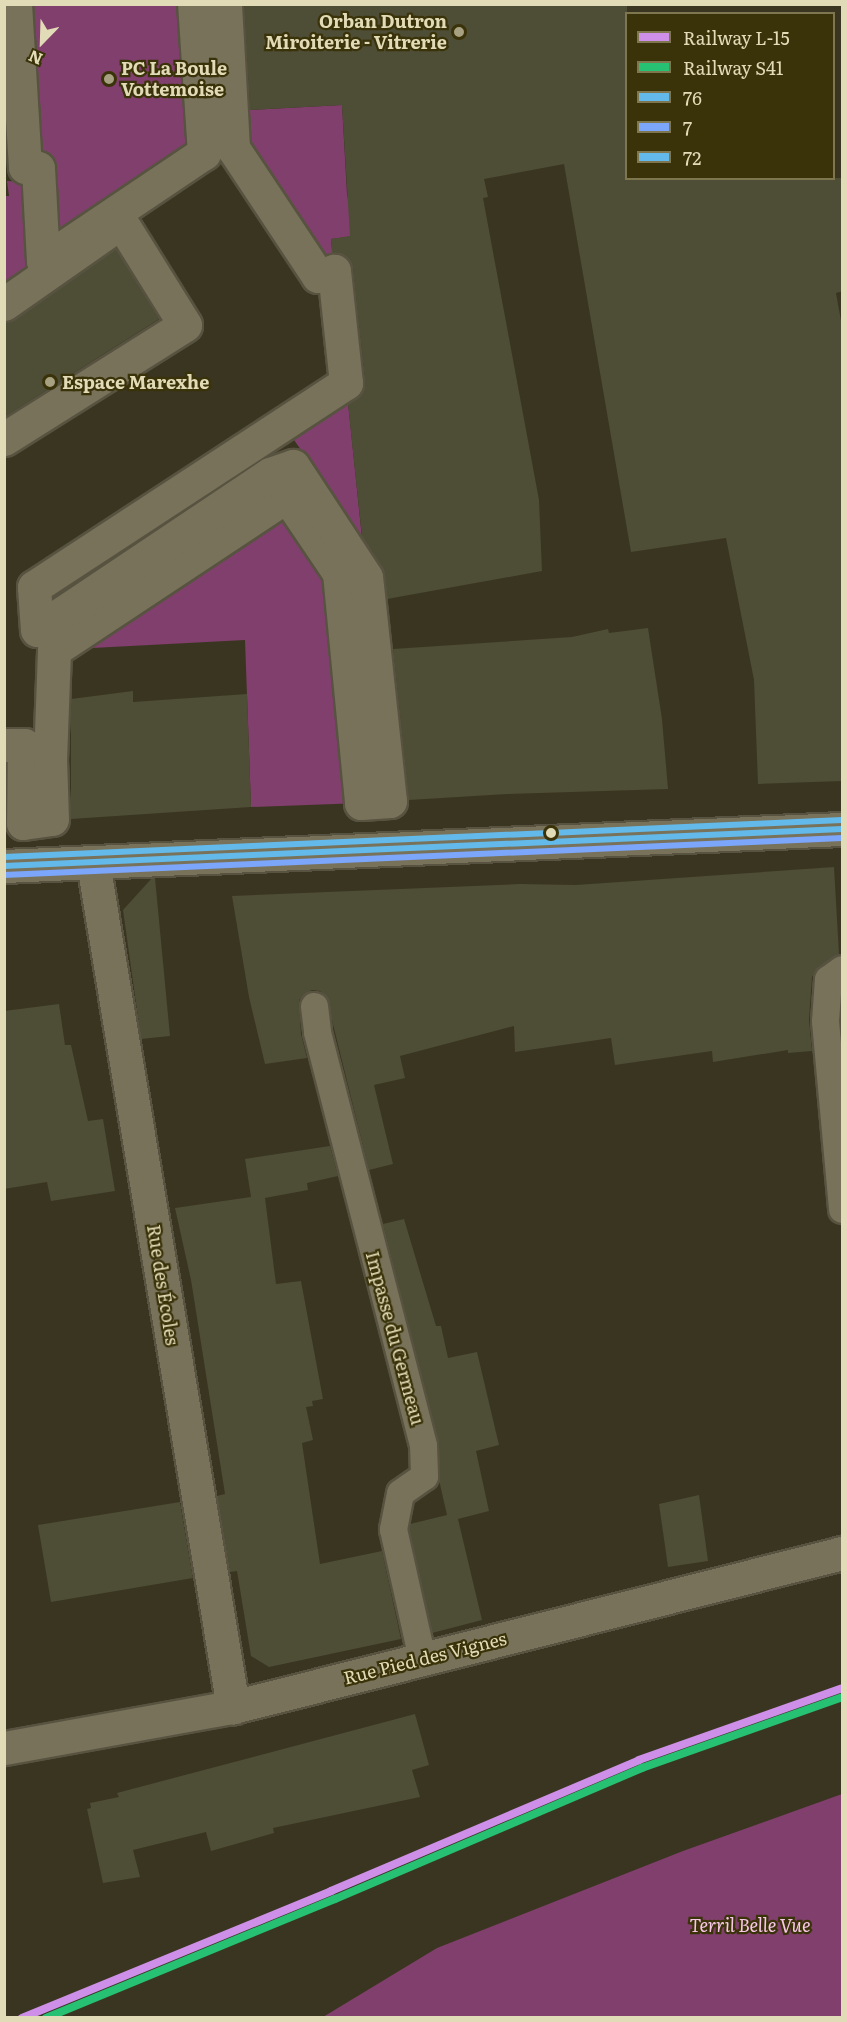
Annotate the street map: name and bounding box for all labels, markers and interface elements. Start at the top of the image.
place label: Orban Dutron Miroiterie - Vitrerie [265,11,447,54]
north arrow [12,12,72,72]
legend [625,12,835,180]
text: Railway L-15 [683,24,790,51]
marker: Orban Dutron Miroiterie - Vitrerie [452,25,466,39]
text: N [24,45,46,72]
text: Railway S41 [683,54,783,81]
place label: PC La Boule Vottemoise [121,58,227,100]
marker: PC La Boule Vottemoise [102,72,116,86]
text: 76 [683,84,702,111]
text: 7 [683,114,692,141]
text: 72 [683,144,701,171]
place label: Espace Marexhe [62,371,209,393]
marker: Espace Marexhe [43,375,57,389]
unlabelled marker [545,827,557,839]
street label: Rue des Écoles [143,1223,183,1347]
street label: Impasse du Germeau [361,1249,429,1427]
street label: Rue Pied des Vignes [341,1627,509,1689]
park label: Terril Belle Vue [689,1914,811,1936]

